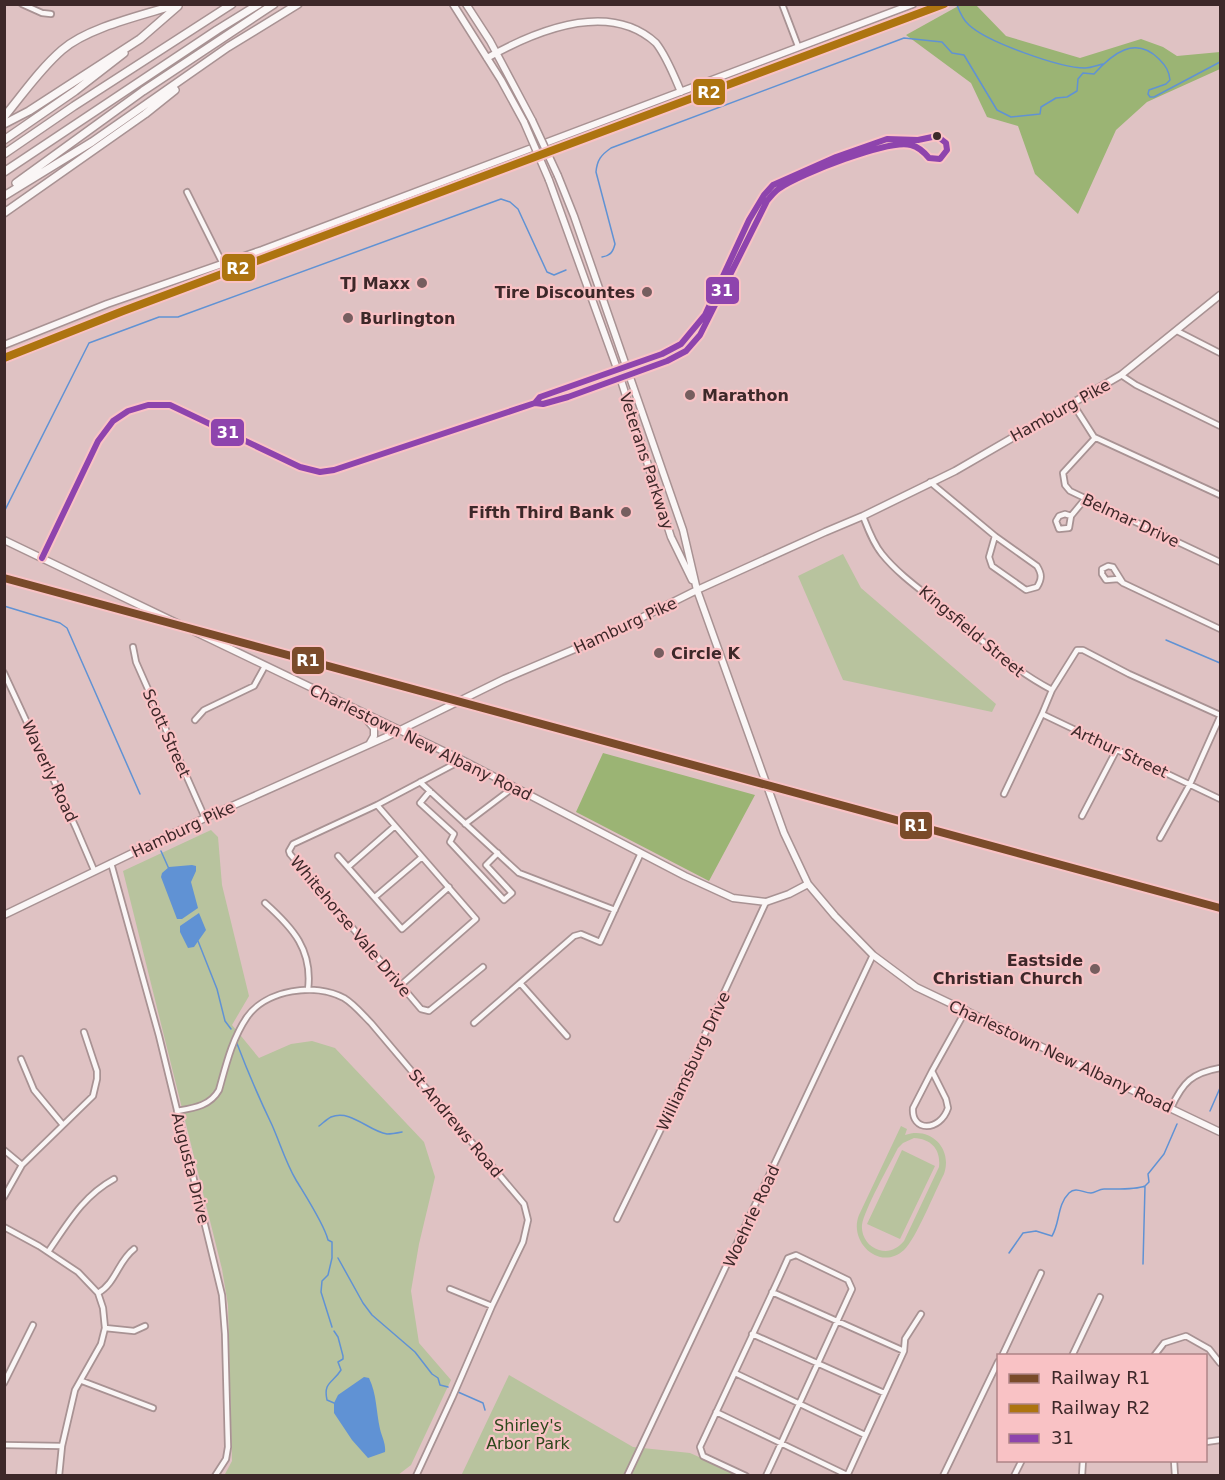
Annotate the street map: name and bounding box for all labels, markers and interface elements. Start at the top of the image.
line badge: R2 [692,78,726,106]
text: R2 [697,83,721,102]
unlabelled marker [931,130,943,142]
line badge: R2 [221,253,256,282]
text: R2 [226,259,250,278]
place label: TJ Maxx [340,274,411,293]
marker: TJ Maxx [415,276,429,290]
line badge: 31 [705,276,740,305]
text: 31 [711,281,733,300]
place label: Tire Discountes [495,283,635,302]
marker: Tire Discountes [640,285,654,299]
place label: Burlington [360,309,455,328]
marker: Burlington [341,311,355,325]
street label: Hamburg Pike [1007,375,1114,446]
place label: Marathon [702,386,789,405]
marker: Marathon [683,388,697,402]
street label: Veterans Parkway [615,390,678,532]
line badge: 31 [210,418,245,447]
text: 31 [217,423,239,442]
street label: Belmar Drive [1079,490,1182,551]
place label: Fifth Third Bank [468,503,614,522]
marker: Fifth Third Bank [619,505,633,519]
street label: Kingsfield Street [915,582,1028,681]
street label: Hamburg Pike [571,593,680,658]
place label: Circle K [671,644,741,663]
line badge: R1 [291,646,325,675]
marker: Circle K [652,646,666,660]
text: R1 [296,651,320,670]
street label: Charlestown New Albany Road [307,680,535,805]
street label: Scott Street [139,686,195,780]
street label: Waverly Road [18,718,81,825]
street label: Arthur Street [1068,721,1171,782]
street label: Hamburg Pike [129,797,238,862]
line badge: R1 [899,811,933,840]
text: R1 [904,816,928,835]
street label: Whitehorse Vale Drive [286,852,415,1001]
place label: Eastside Christian Church [933,951,1083,988]
marker: Eastside Christian Church [1088,962,1102,976]
street label: Williamsburg Drive [653,989,734,1134]
street label: Charlestown New Albany Road [946,996,1176,1117]
street label: St Andrews Road [405,1065,506,1181]
street label: Augusta Drive [168,1111,213,1226]
street label: Woehrle Road [719,1162,783,1270]
legend [997,1354,1207,1462]
text: Railway R1 [1051,1367,1150,1388]
text: Railway R2 [1051,1397,1150,1418]
park label: Shirley's Arbor Park [486,1416,571,1453]
text: 31 [1051,1427,1074,1448]

